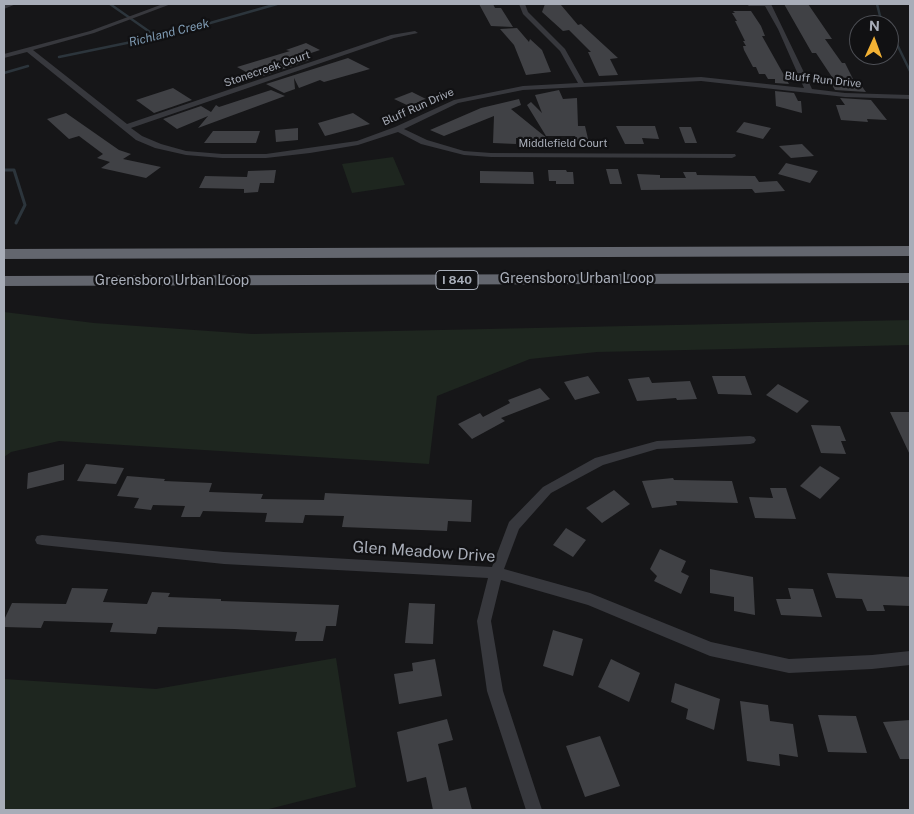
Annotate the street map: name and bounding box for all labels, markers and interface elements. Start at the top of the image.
north arrow [849,15,899,65]
water label: Richland Creek [127,16,211,50]
text: N [869,18,880,34]
street label: Stonecreek Court [222,48,312,90]
street label: Bluff Run Drive [784,69,862,91]
street label: Bluff Run Drive [380,85,456,129]
street label: Middlefield Court [519,137,607,151]
road number: I 840 [436,270,478,290]
street label: Greensboro Urban Loop [500,271,654,287]
street label: Greensboro Urban Loop [95,273,249,289]
street label: Glen Meadow Drive [352,537,496,567]

